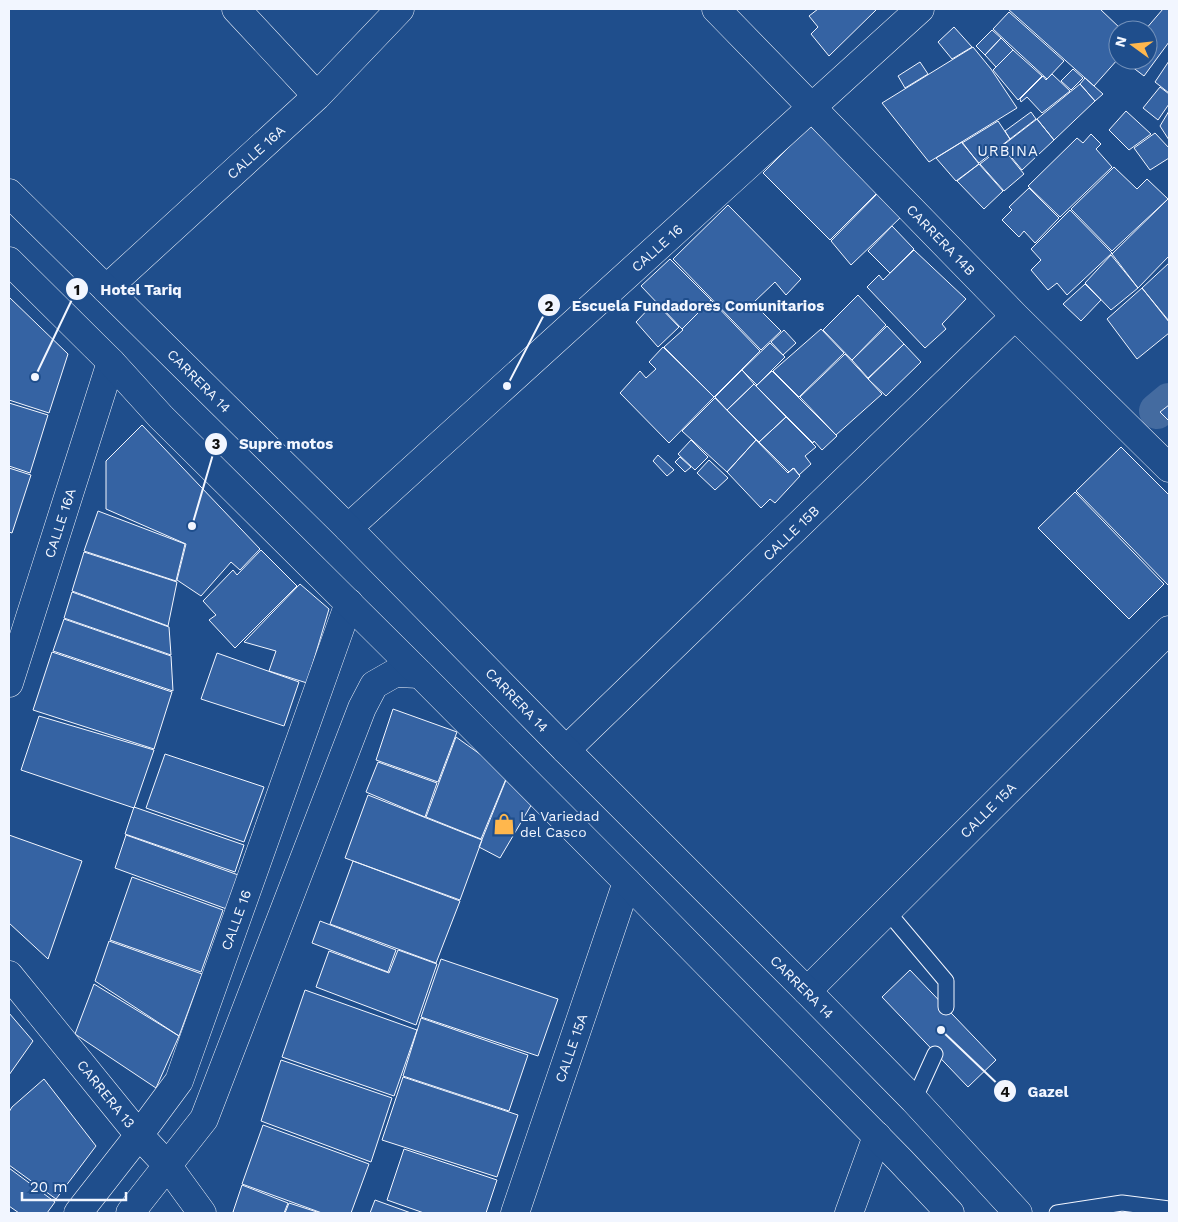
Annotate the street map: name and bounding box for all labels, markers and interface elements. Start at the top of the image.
north arrow [1108,20,1158,70]
text: N [1111,35,1130,49]
street label: CALLE 16A [224,122,288,182]
district label: URBINA [977,142,1039,160]
street label: CARRERA 14B [903,201,979,279]
street label: CALLE 16 [628,221,686,275]
callout: Hotel Tariq [65,274,192,304]
text: 1 [74,281,80,299]
text: Hotel Tariq [100,281,182,299]
callout: Escuela Fundadores Comunitarios [537,290,834,320]
text: 2 [545,297,554,315]
text: Escuela Fundadores Comunitarios [572,297,824,315]
street label: CARRERA 14 [164,346,234,416]
callout: Supre motos [204,429,343,459]
text: 3 [212,435,221,453]
text: Supre motos [239,435,333,453]
street label: CALLE 16A [41,486,79,560]
street label: CALLE 15B [760,502,822,564]
street label: CARRERA 14 [482,665,552,735]
street label: CALLE 15A [957,779,1019,841]
place label: La Variedad del Casco [520,808,599,840]
shop icon: La Variedad del Casco [491,811,517,837]
street label: CALLE 16 [218,888,254,952]
street label: CARRERA 14 [767,952,837,1022]
street label: CALLE 15A [552,1011,590,1085]
street label: CARRERA 13 [74,1057,138,1131]
callout: Gazel [993,1076,1078,1106]
text: 4 [1000,1083,1010,1101]
text: Gazel [1028,1083,1069,1101]
scale bar [22,1170,126,1202]
text: 20 m [30,1178,68,1196]

